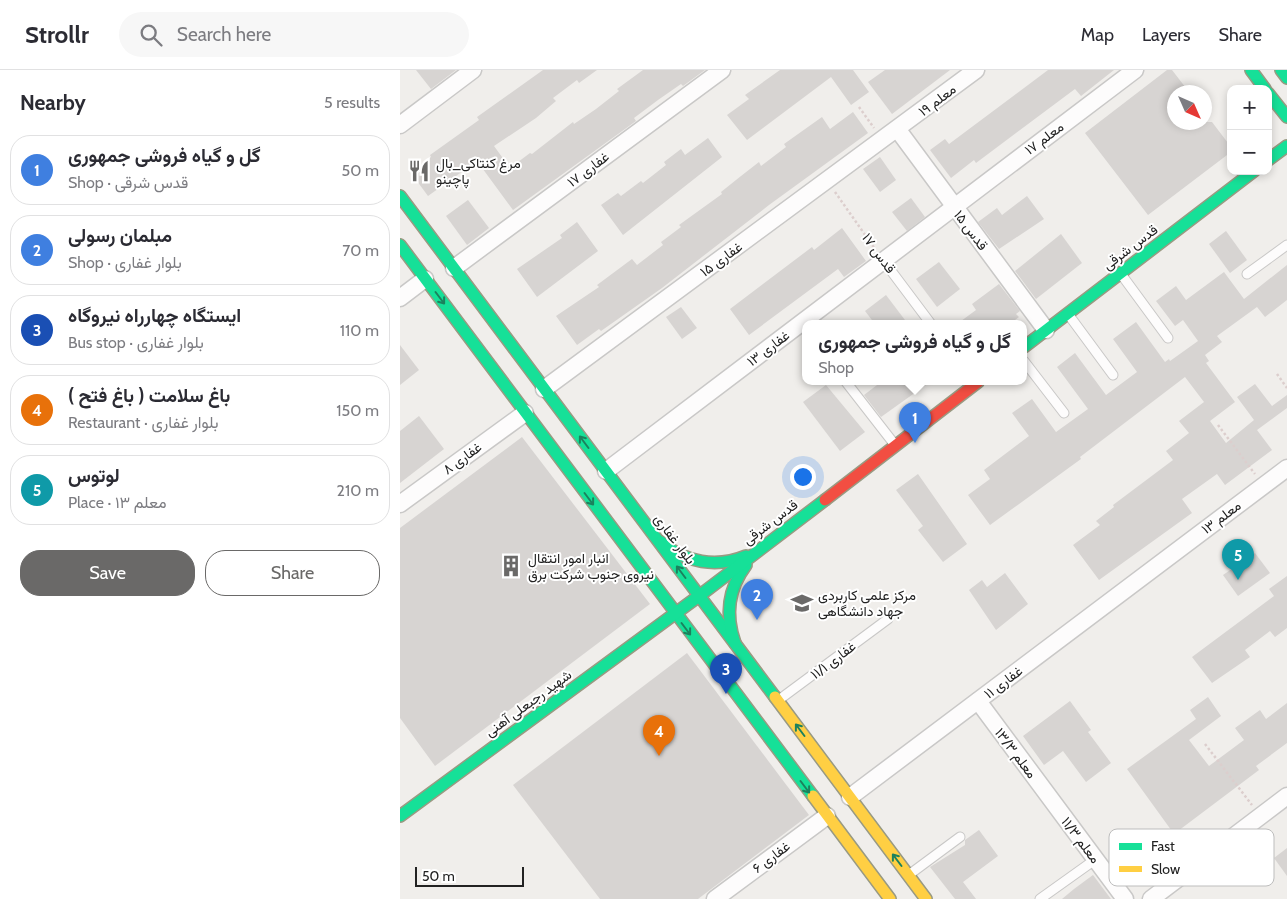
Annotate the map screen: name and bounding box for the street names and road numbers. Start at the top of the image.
street label: معلم ۱۹ [915,80,959,120]
street label: معلم ۱۷ [1021,117,1067,159]
street label: غفاری ۱۷ [563,147,613,191]
street label: قدس ۱۵ [950,206,992,254]
street label: قدس شرقی [1099,220,1161,274]
street label: قدس ۱۷ [858,229,900,277]
street label: غفاری ۱۵ [696,238,746,280]
street label: غفاری ۱۳ [743,326,793,370]
street label: غفاری ۸ [439,438,485,478]
street label: قدس شرقی [739,495,801,549]
street label: معلم ۱۳ [1198,496,1244,538]
street label: بلوار غفاری [650,510,700,568]
street label: غفاری ۱۱/۱ [807,637,859,683]
street label: غفاری ۱۱ [980,662,1026,702]
street label: شهید رجبعلی آهنی [481,665,575,741]
street label: معلم ۱۳/۳ [991,724,1041,782]
street label: معلم ۱۱/۳ [1058,813,1104,867]
street label: غفاری ۶ [749,837,793,877]

